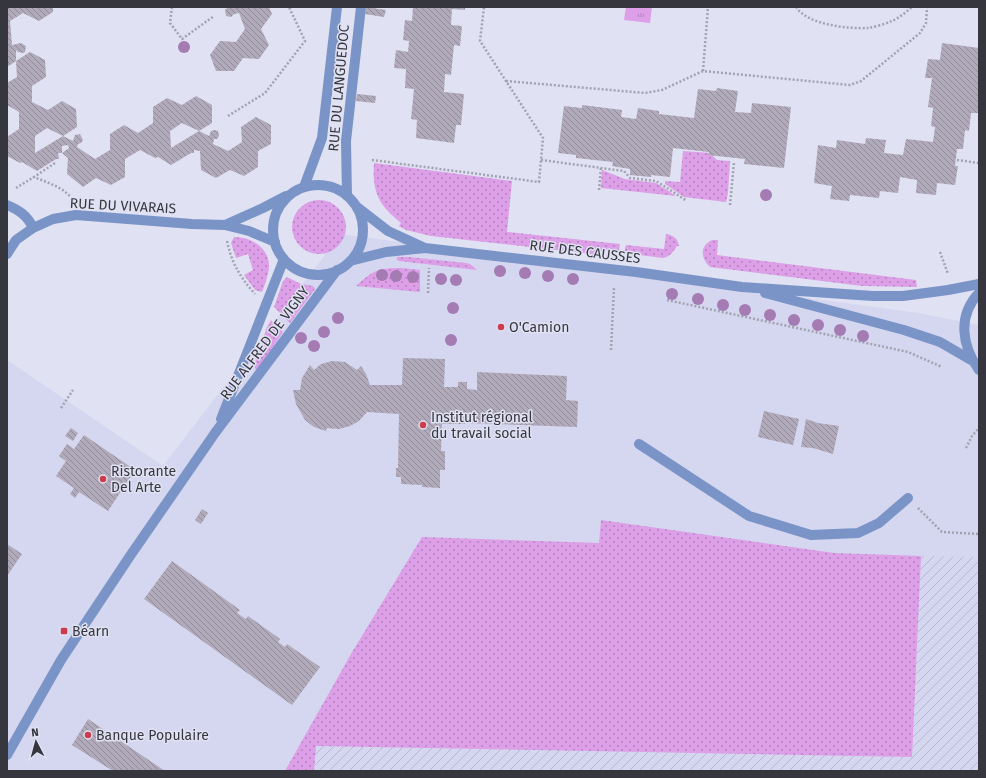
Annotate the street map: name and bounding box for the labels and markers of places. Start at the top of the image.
place label: O'Camion [509,319,569,336]
marker: O'Camion [496,322,506,332]
place label: Institut régional du travail social [431,409,533,442]
marker: Institut régional du travail social [418,420,428,430]
place label: Ristorante Del Arte [111,463,176,496]
marker: Ristorante Del Arte [98,474,108,484]
place label: Béarn [72,623,109,640]
marker: Béarn [59,626,69,636]
place label: Banque Populaire [96,727,209,744]
marker: Banque Populaire [83,730,93,740]

